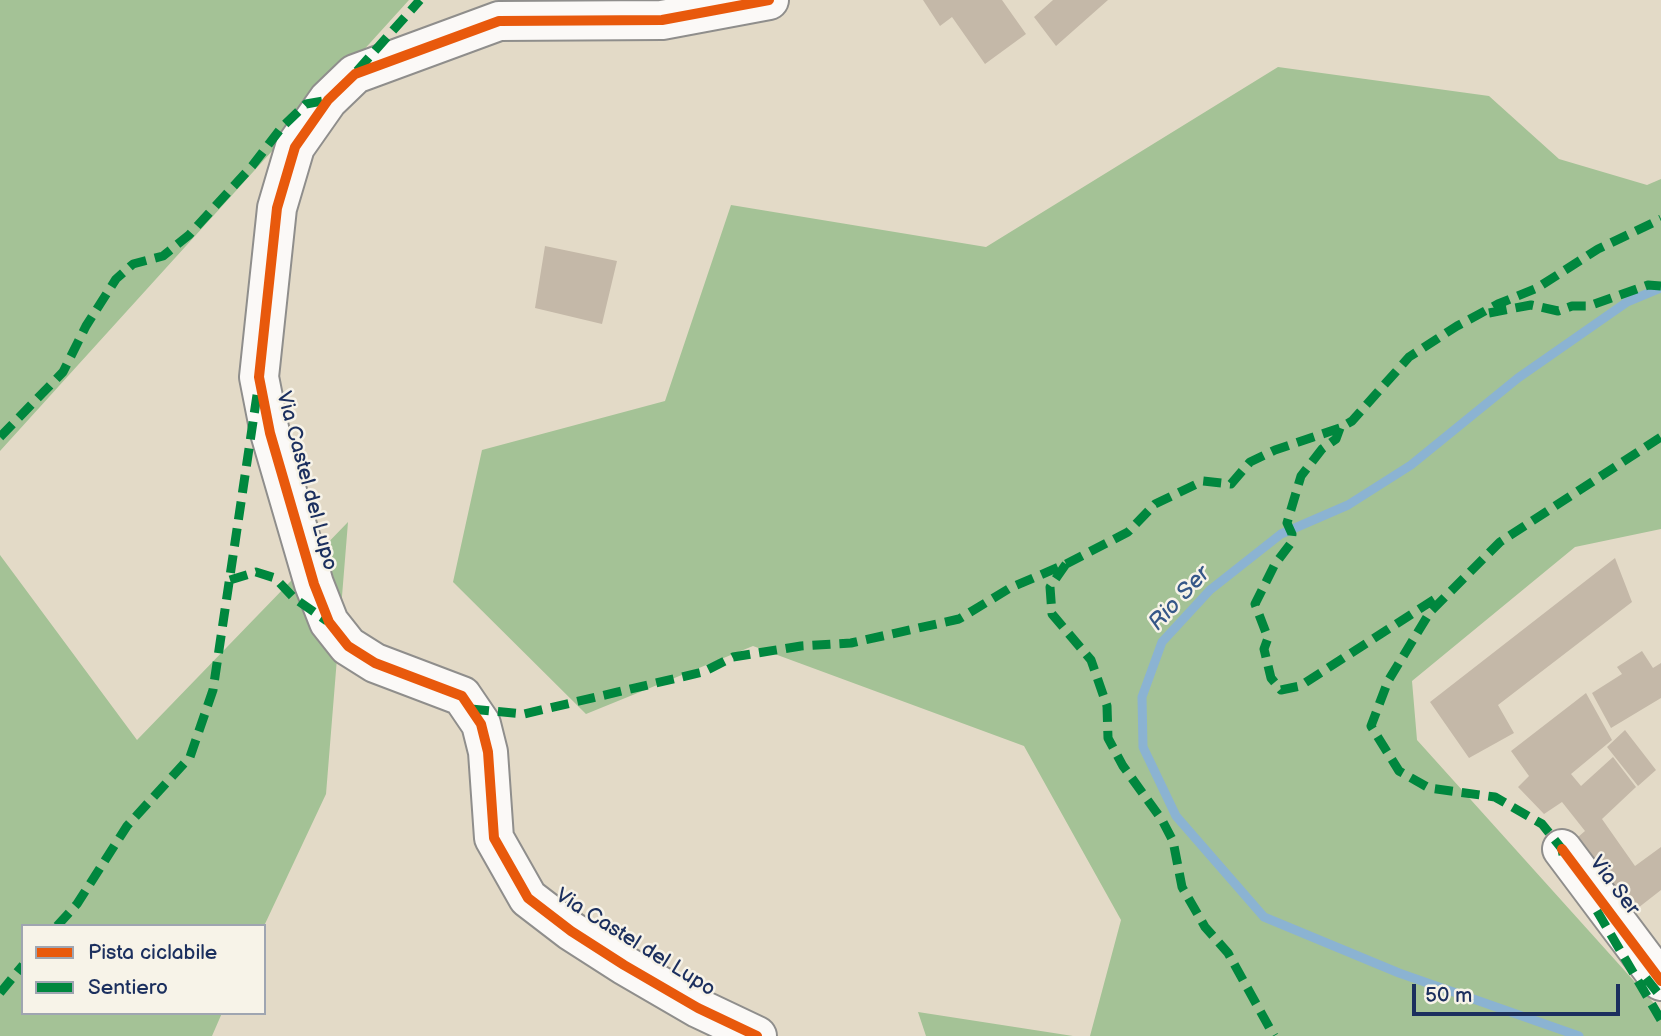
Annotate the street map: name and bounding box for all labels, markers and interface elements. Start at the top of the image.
street label: Via Castel del Lupo [270,389,342,573]
water label: Rio Ser [1143,561,1217,637]
street label: Via Ser [1583,851,1645,921]
street label: Via Castel del Lupo [550,884,720,1002]
legend [21,924,266,1015]
text: Pista ciclabile [88,940,217,965]
scale bar [1416,970,1624,1014]
text: Sentiero [88,975,168,1000]
text: 50 m [1425,983,1472,1008]

